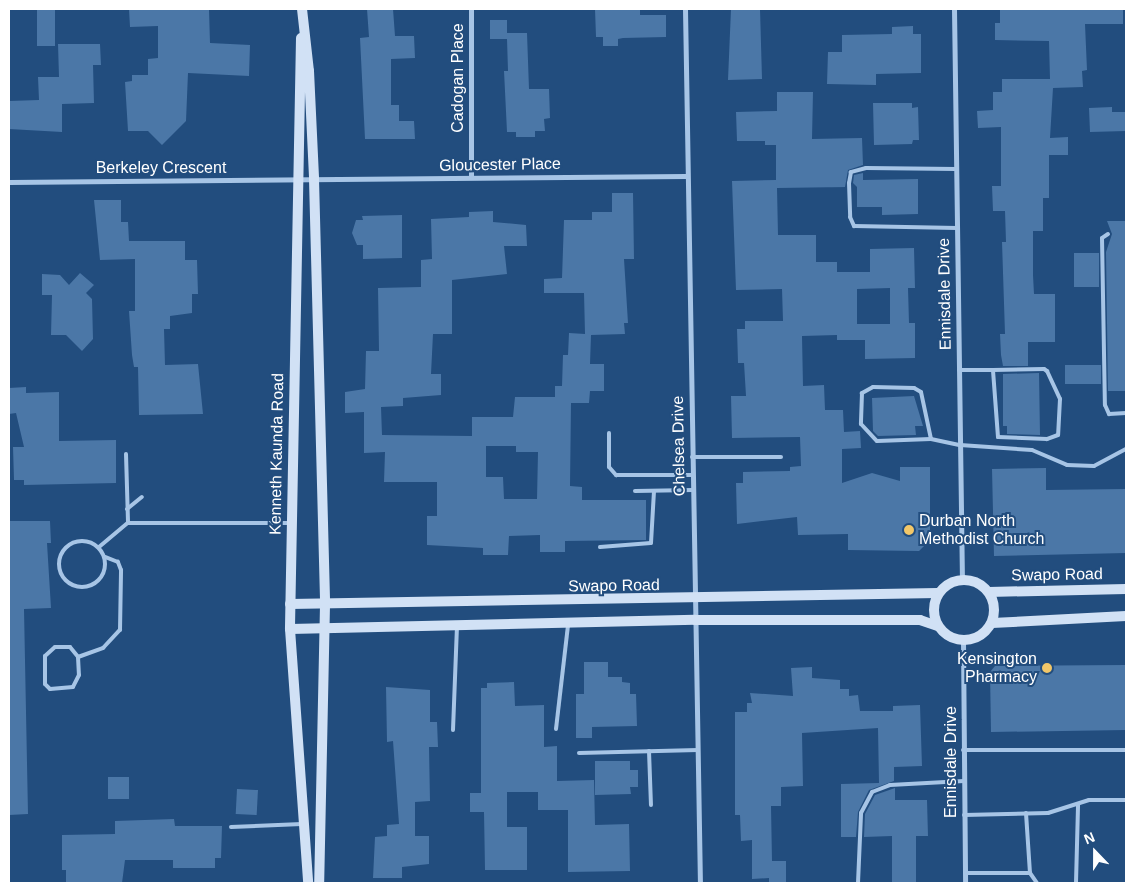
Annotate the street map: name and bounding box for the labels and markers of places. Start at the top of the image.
place label: Durban North Methodist Church [919,511,1044,549]
marker: Durban North Methodist Church [903,524,915,536]
place label: Kensington Pharmacy [957,649,1037,687]
marker: Kensington Pharmacy [1041,662,1053,674]

